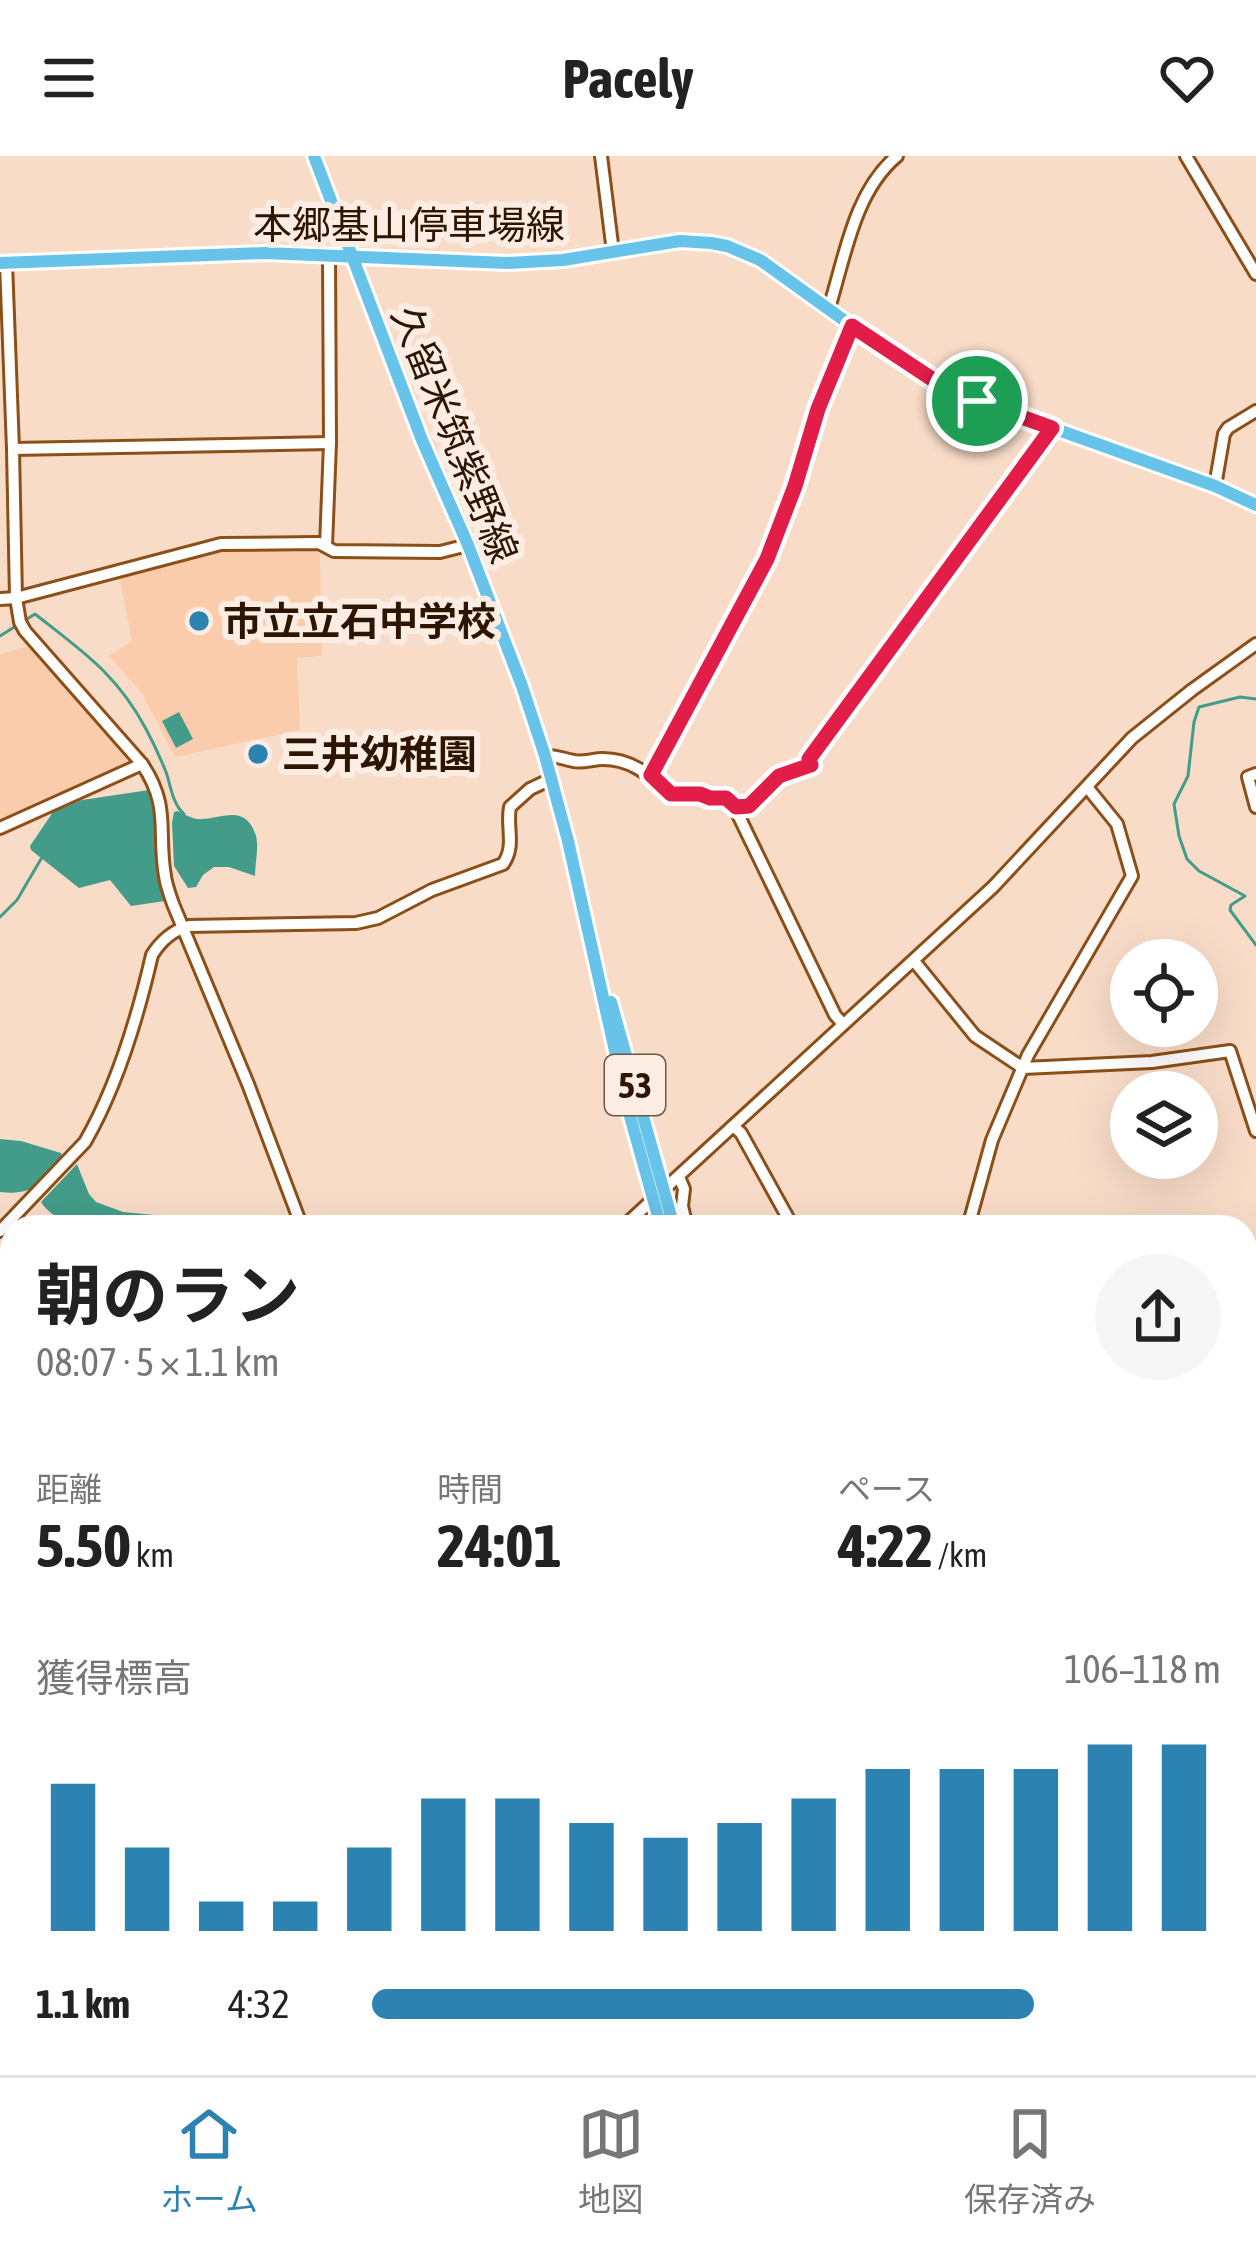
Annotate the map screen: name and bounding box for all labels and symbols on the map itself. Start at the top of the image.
street label: 本郷基山停車場線 [253,203,565,247]
street label: 久留米筑紫野線 [383,299,527,569]
pin [926,350,1028,452]
place label: 市立立石中学校 [223,599,496,643]
marker: 市立立石中学校 [186,608,212,634]
place label: 三井幼稚園 [282,732,477,776]
marker: 三井幼稚園 [245,741,271,767]
road number: 53 [605,1055,665,1115]

